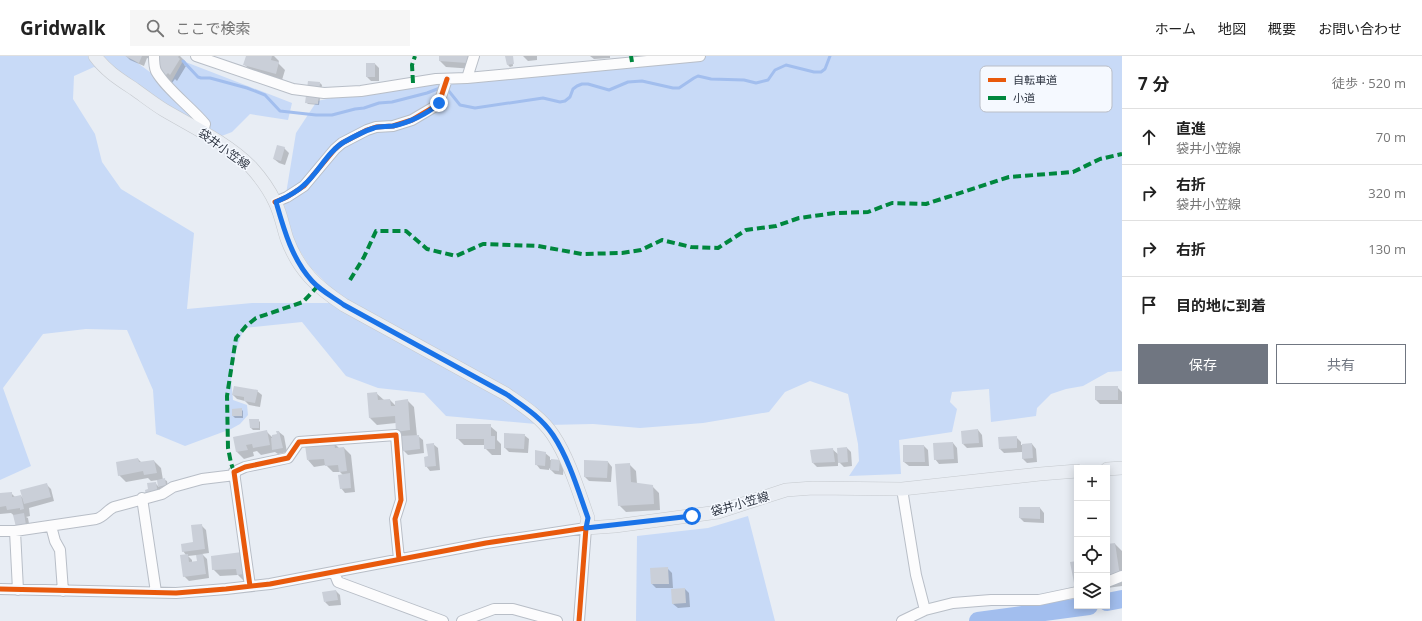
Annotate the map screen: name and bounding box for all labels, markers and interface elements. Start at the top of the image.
search box [130,10,410,46]
text: Gridwalk [20,15,106,41]
icon: search [144,17,166,39]
text: ここで検索 [176,18,251,38]
text: ホーム [1154,19,1196,38]
text: 地図 [1218,19,1246,38]
text: 概要 [1268,19,1296,38]
text: お問い合わせ [1318,19,1402,38]
legend [980,66,1112,112]
text: 自転車道 [1013,72,1057,87]
text: 7 分 [1138,72,1169,95]
text: 徒歩 · 520 m [1332,74,1406,92]
text: 小道 [1013,90,1035,105]
route end [430,94,448,112]
text: 直進 [1176,118,1206,138]
street label: 袋井小笠線 [194,123,254,173]
icon: ahead [1138,126,1160,148]
text: 70 m [1376,128,1406,146]
text: 袋井小笠線 [1176,139,1241,157]
text: 右折 [1176,174,1206,194]
icon: right [1138,182,1160,204]
text: 320 m [1368,184,1406,202]
text: 袋井小笠線 [1176,195,1241,213]
icon: right [1138,238,1160,260]
text: 右折 [1176,239,1206,259]
text: 130 m [1368,240,1406,258]
icon: arrive [1138,294,1160,316]
text: 目的地に到着 [1176,295,1266,315]
button: 保存 [1138,344,1268,384]
button: 共有 [1276,344,1406,384]
map controls [1074,465,1110,609]
button: + [1074,465,1110,501]
street label: 袋井小笠線 [708,487,771,520]
button: − [1074,501,1110,537]
route start [683,507,701,525]
button: locate [1074,537,1110,573]
button: layers [1074,573,1110,609]

